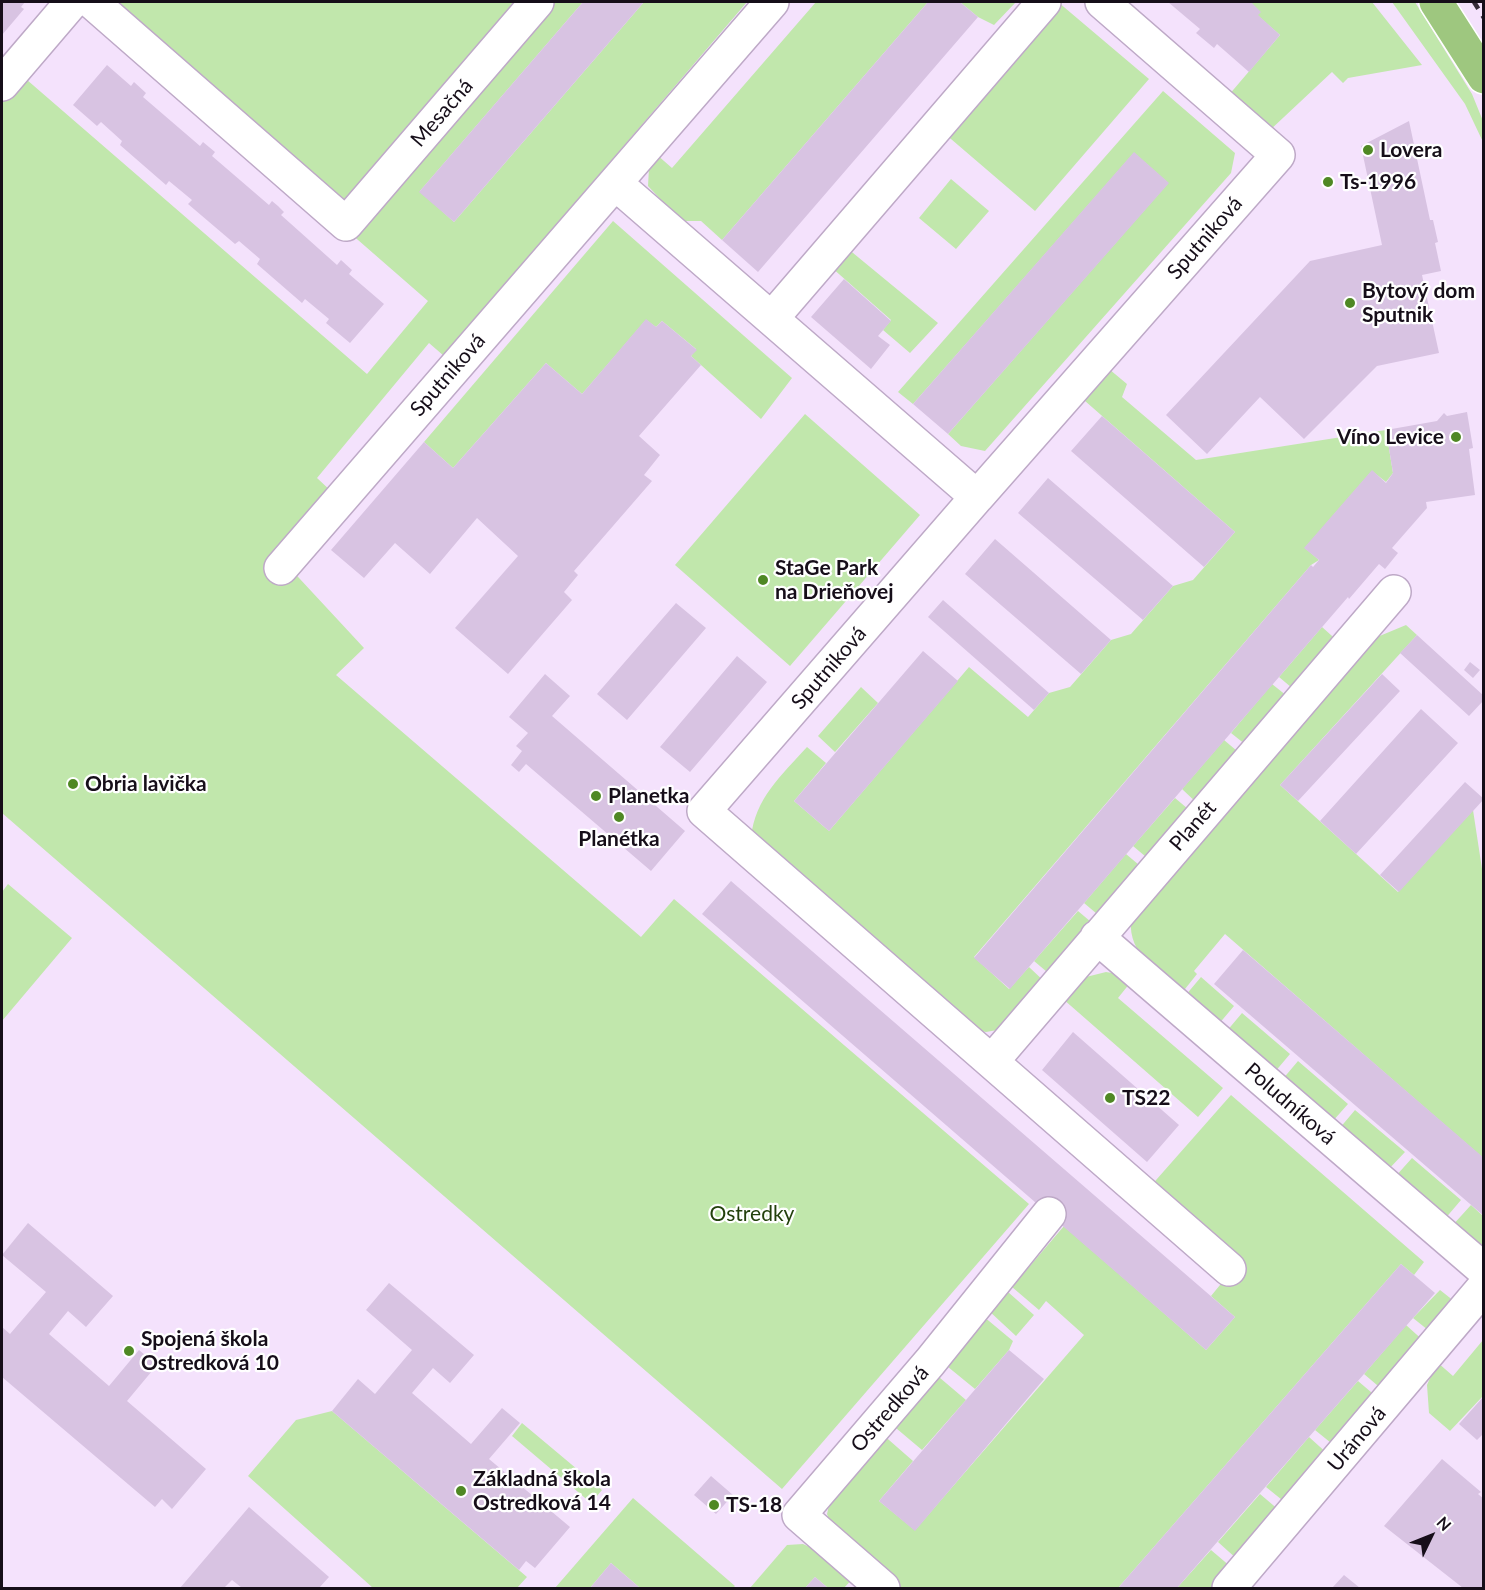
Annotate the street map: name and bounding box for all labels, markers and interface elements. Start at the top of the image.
street label: Mesačná [406,74,478,152]
place label: Lovera [1380,137,1442,163]
marker: Lovera [1361,143,1375,157]
place label: Ts-1996 [1340,169,1416,195]
marker: Ts-1996 [1321,175,1335,189]
street label: Sputniková [1162,191,1248,285]
place label: Bytový dom Sputnik [1362,278,1475,328]
marker: Bytový dom Sputnik [1343,296,1357,310]
street label: Sputniková [405,328,491,422]
place label: Víno Levice [1337,424,1444,450]
marker: Víno Levice [1449,430,1463,444]
place label: StaGe Park na Drieňovej [775,555,894,605]
marker: StaGe Park na Drieňovej [756,573,770,587]
street label: Sputniková [786,621,872,715]
place label: Obria lavička [85,771,207,797]
marker: Obria lavička [66,777,80,791]
place label: Planetka [608,783,689,809]
marker: Planetka [589,789,603,803]
street label: Planét [1164,796,1222,856]
marker: Planétka [612,810,626,824]
place label: Planétka [578,826,660,852]
street label: Poludníková [1239,1058,1341,1150]
place label: TS22 [1122,1085,1170,1111]
marker: TS22 [1103,1091,1117,1105]
park label: Ostredky [710,1201,794,1227]
place label: Spojená škola Ostredková 10 [141,1326,279,1376]
marker: Spojená škola Ostredková 10 [122,1344,136,1358]
street label: Ostredková [846,1361,934,1457]
street label: Uránová [1322,1401,1392,1477]
place label: Základná škola Ostredková 14 [473,1466,611,1516]
marker: Základná škola Ostredková 14 [454,1484,468,1498]
place label: TS-18 [726,1492,782,1518]
marker: TS-18 [707,1498,721,1512]
north arrow [1401,1506,1461,1566]
text: N [1433,1512,1456,1534]

